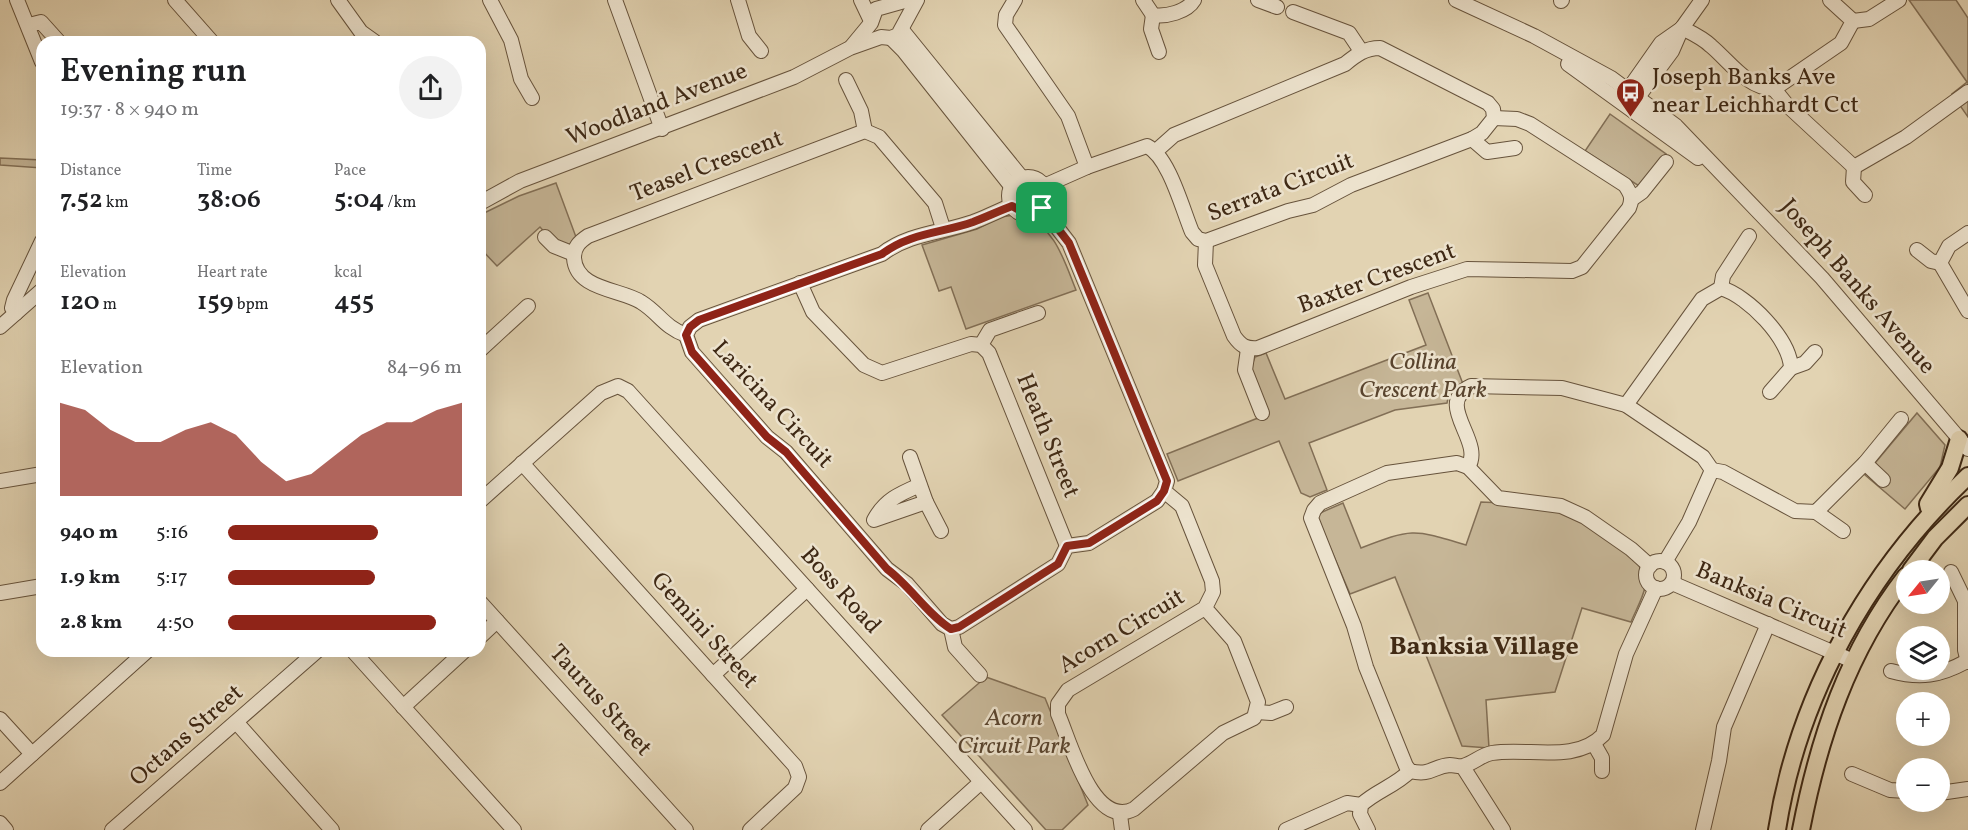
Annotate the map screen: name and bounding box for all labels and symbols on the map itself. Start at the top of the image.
street label: Woodland Avenue [562,55,752,155]
place label: Joseph Banks Ave near Leichhardt Cct [1652,61,1859,123]
bus stop icon: Joseph Banks Ave near Leichhardt Cct [1615,76,1647,118]
street label: Teasel Crescent [625,122,789,212]
street label: Serrata Circuit [1203,144,1359,232]
pin [1016,182,1067,233]
street label: Joseph Banks Avenue [1771,192,1943,382]
street label: Baxter Crescent [1293,235,1461,323]
street label: Laricina Circuit [703,333,841,477]
park label: Collina Crescent Park [1359,346,1487,408]
street label: Heath Street [1007,369,1087,503]
street label: Boss Road [791,540,889,642]
street label: Banksia Circuit [1690,554,1852,648]
north arrow [1896,560,1950,614]
street label: Gemini Street [642,565,766,697]
street label: Acorn Circuit [1052,581,1192,683]
district label: Banksia Village [1389,629,1579,665]
street label: Taurus Street [541,638,659,764]
street label: Octans Street [123,677,251,795]
park label: Acorn Circuit Park [957,702,1071,764]

